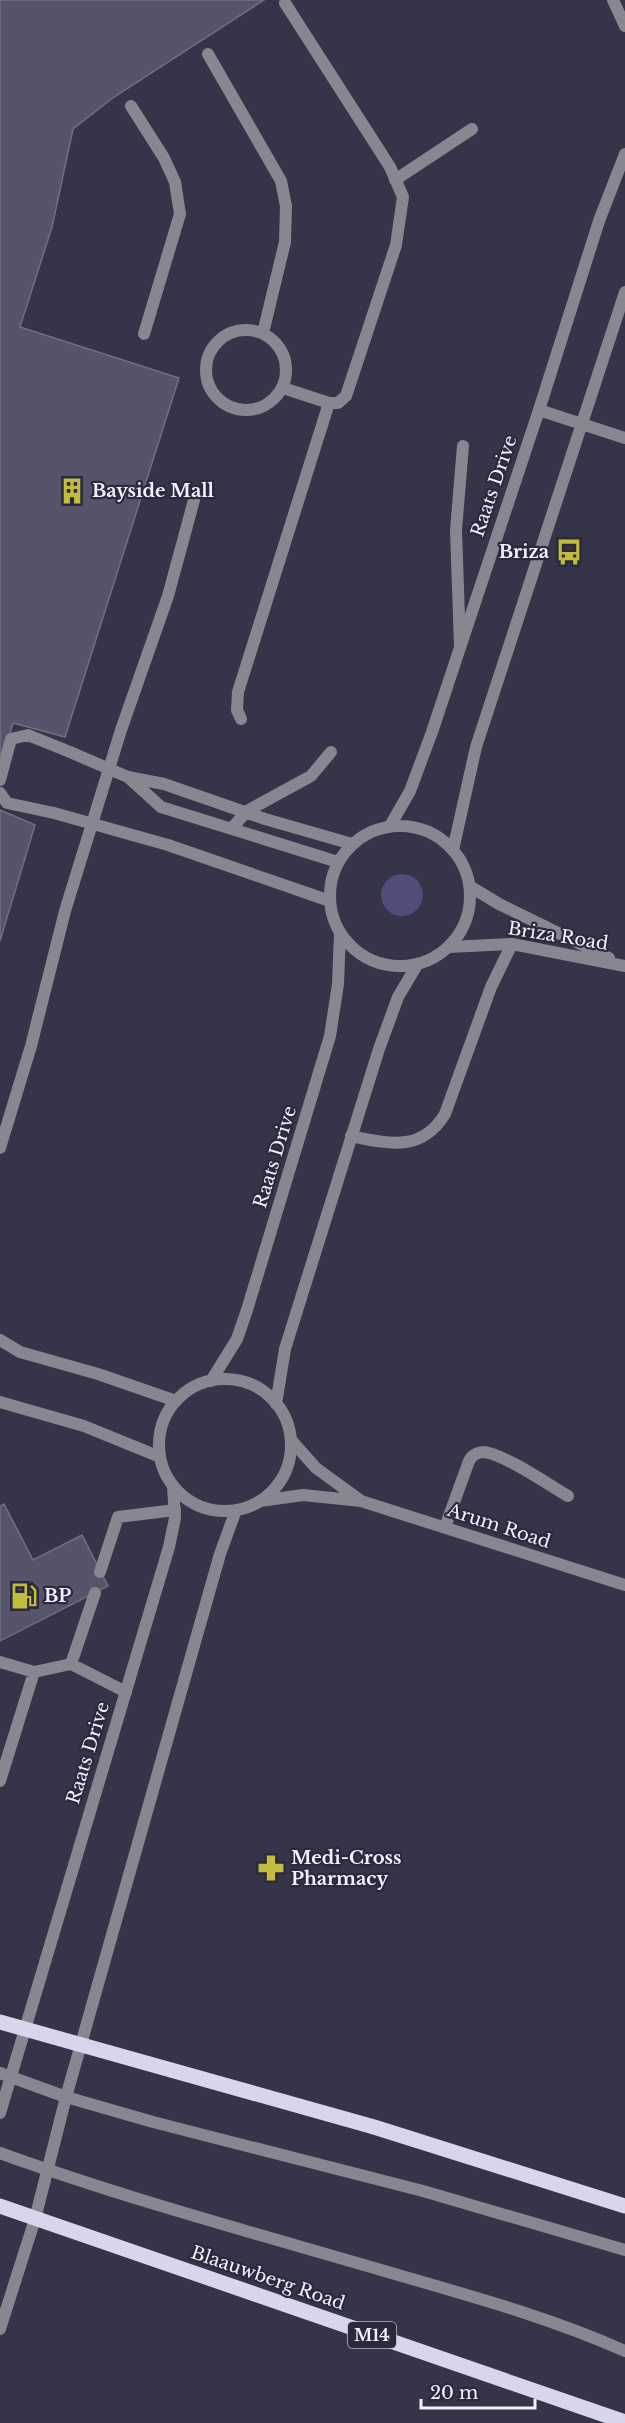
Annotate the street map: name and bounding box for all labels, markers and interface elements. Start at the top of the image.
street label: Raats Drive [466,432,522,540]
building icon: Bayside Mall [57,476,87,506]
place label: Bayside Mall [92,480,215,502]
bus stop icon: Briza [554,537,584,567]
place label: Briza [499,541,550,563]
street label: Briza Road [506,917,610,955]
street label: Raats Drive [249,1103,301,1211]
street label: Arum Road [444,1499,553,1553]
fuel station icon: BP [9,1581,39,1611]
place label: BP [44,1585,71,1607]
street label: Raats Drive [62,1699,114,1807]
place label: Medi-Cross Pharmacy [291,1847,401,1890]
pharmacy icon: Medi-Cross Pharmacy [256,1853,286,1883]
street label: Blaauwberg Road [188,2241,348,2315]
road number: M14 [348,2322,396,2348]
scale bar [421,2372,535,2410]
text: 20 m [430,2382,478,2404]

